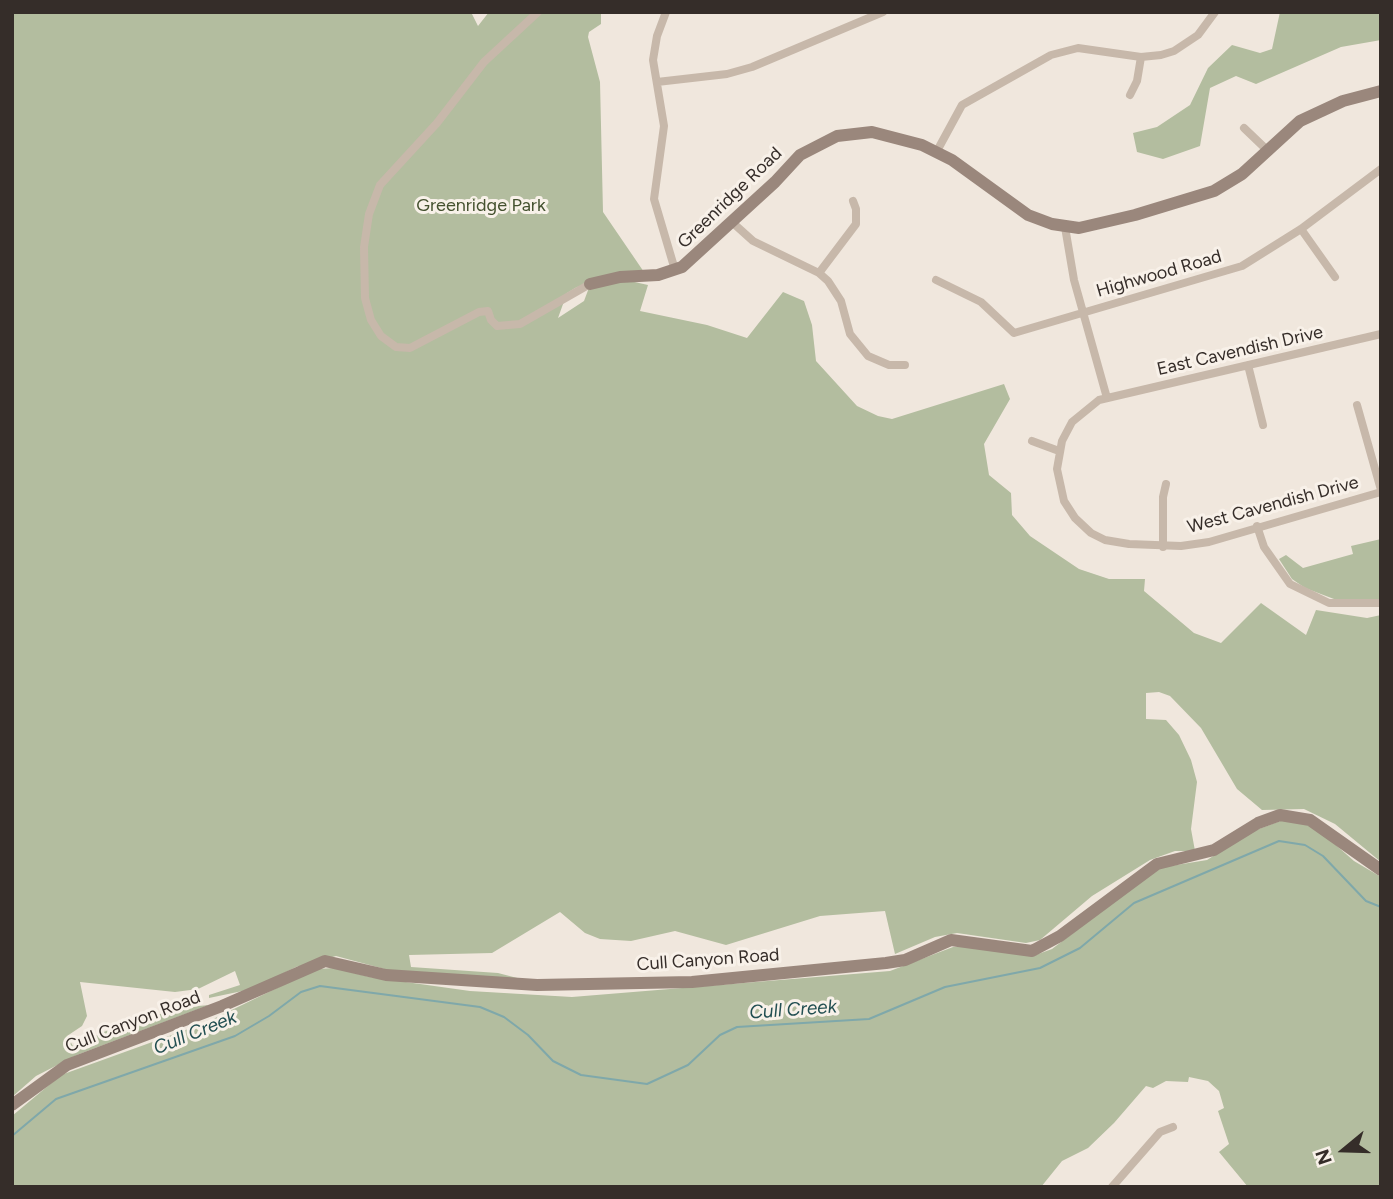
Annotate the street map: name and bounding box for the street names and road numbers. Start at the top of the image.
street label: Greenridge Road [673,143,787,253]
street label: Highwood Road [1094,246,1224,302]
street label: East Cavendish Drive [1155,321,1325,381]
street label: West Cavendish Drive [1185,472,1361,538]
street label: Cull Canyon Road [636,944,780,976]
street label: Cull Canyon Road [62,986,204,1058]

